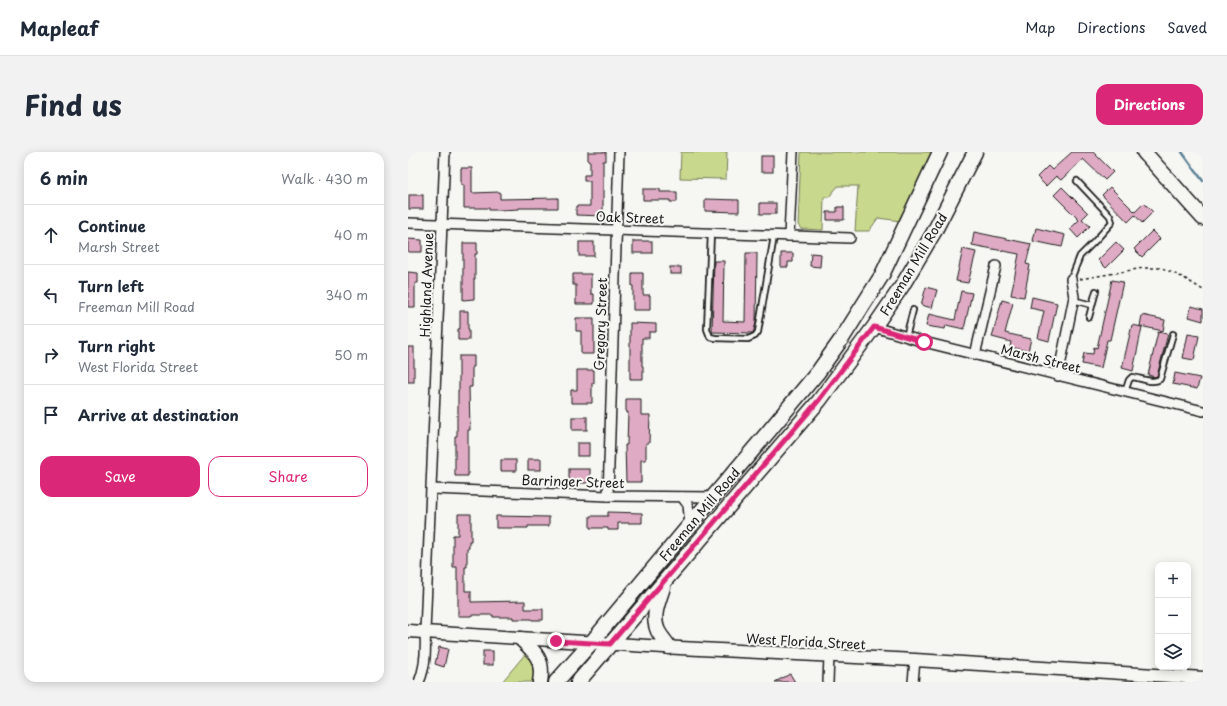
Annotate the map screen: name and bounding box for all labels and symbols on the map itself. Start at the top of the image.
street label: Oak Street [595,206,665,228]
street label: Freeman Mill Road [875,209,951,319]
street label: Highland Avenue [415,232,437,338]
street label: Gregory Street [589,277,611,371]
route start [915,333,933,351]
street label: Marsh Street [999,339,1083,377]
street label: Freeman Mill Road [654,463,744,565]
street label: Barringer Street [521,470,625,492]
street label: West Florida Street [746,628,866,654]
route end [547,632,565,650]

